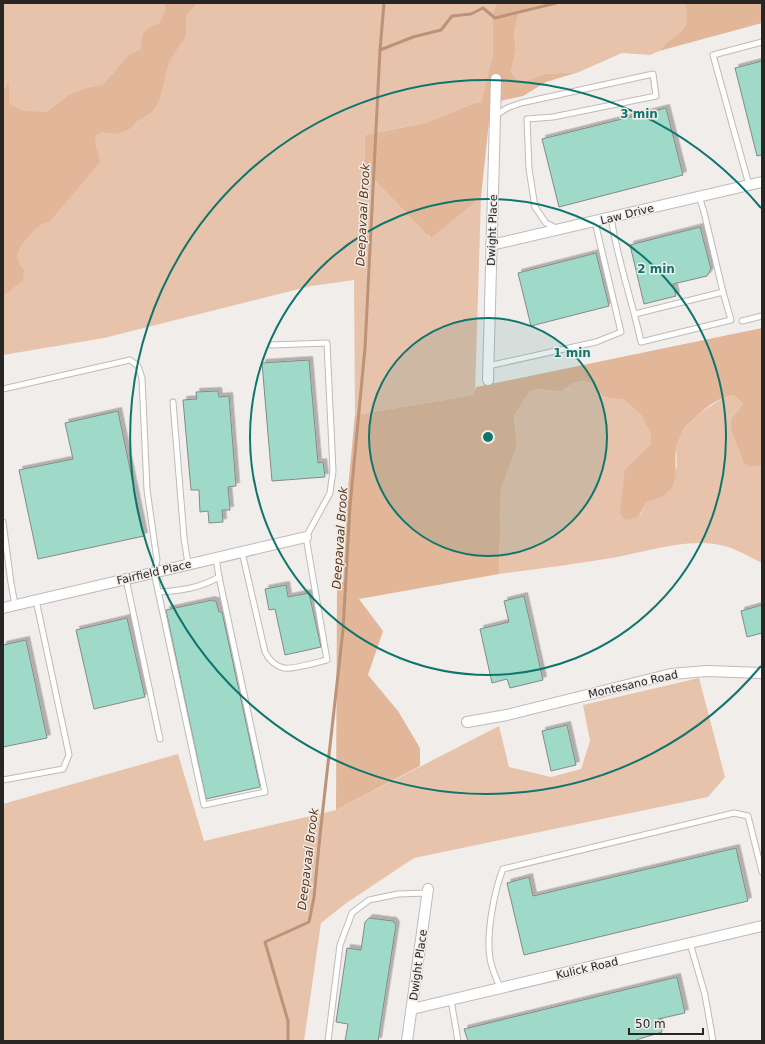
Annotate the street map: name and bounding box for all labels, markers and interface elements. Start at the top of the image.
text: 3 min [620,107,658,121]
water label: Deepavaal Brook [353,162,373,267]
street label: Dwight Place [485,194,500,266]
street label: Law Drive [599,202,655,227]
text: 2 min [637,262,675,276]
text: 1 min [553,346,591,360]
centre of rings [481,430,495,444]
water label: Deepavaal Brook [329,485,351,590]
street label: Fairfield Place [116,558,193,587]
street label: Montesano Road [587,668,679,701]
water label: Deepavaal Brook [295,806,321,911]
street label: Dwight Place [407,929,430,1001]
street label: Kulick Road [555,955,619,982]
scale bar [629,1010,703,1036]
text: 50 m [635,1017,666,1031]

